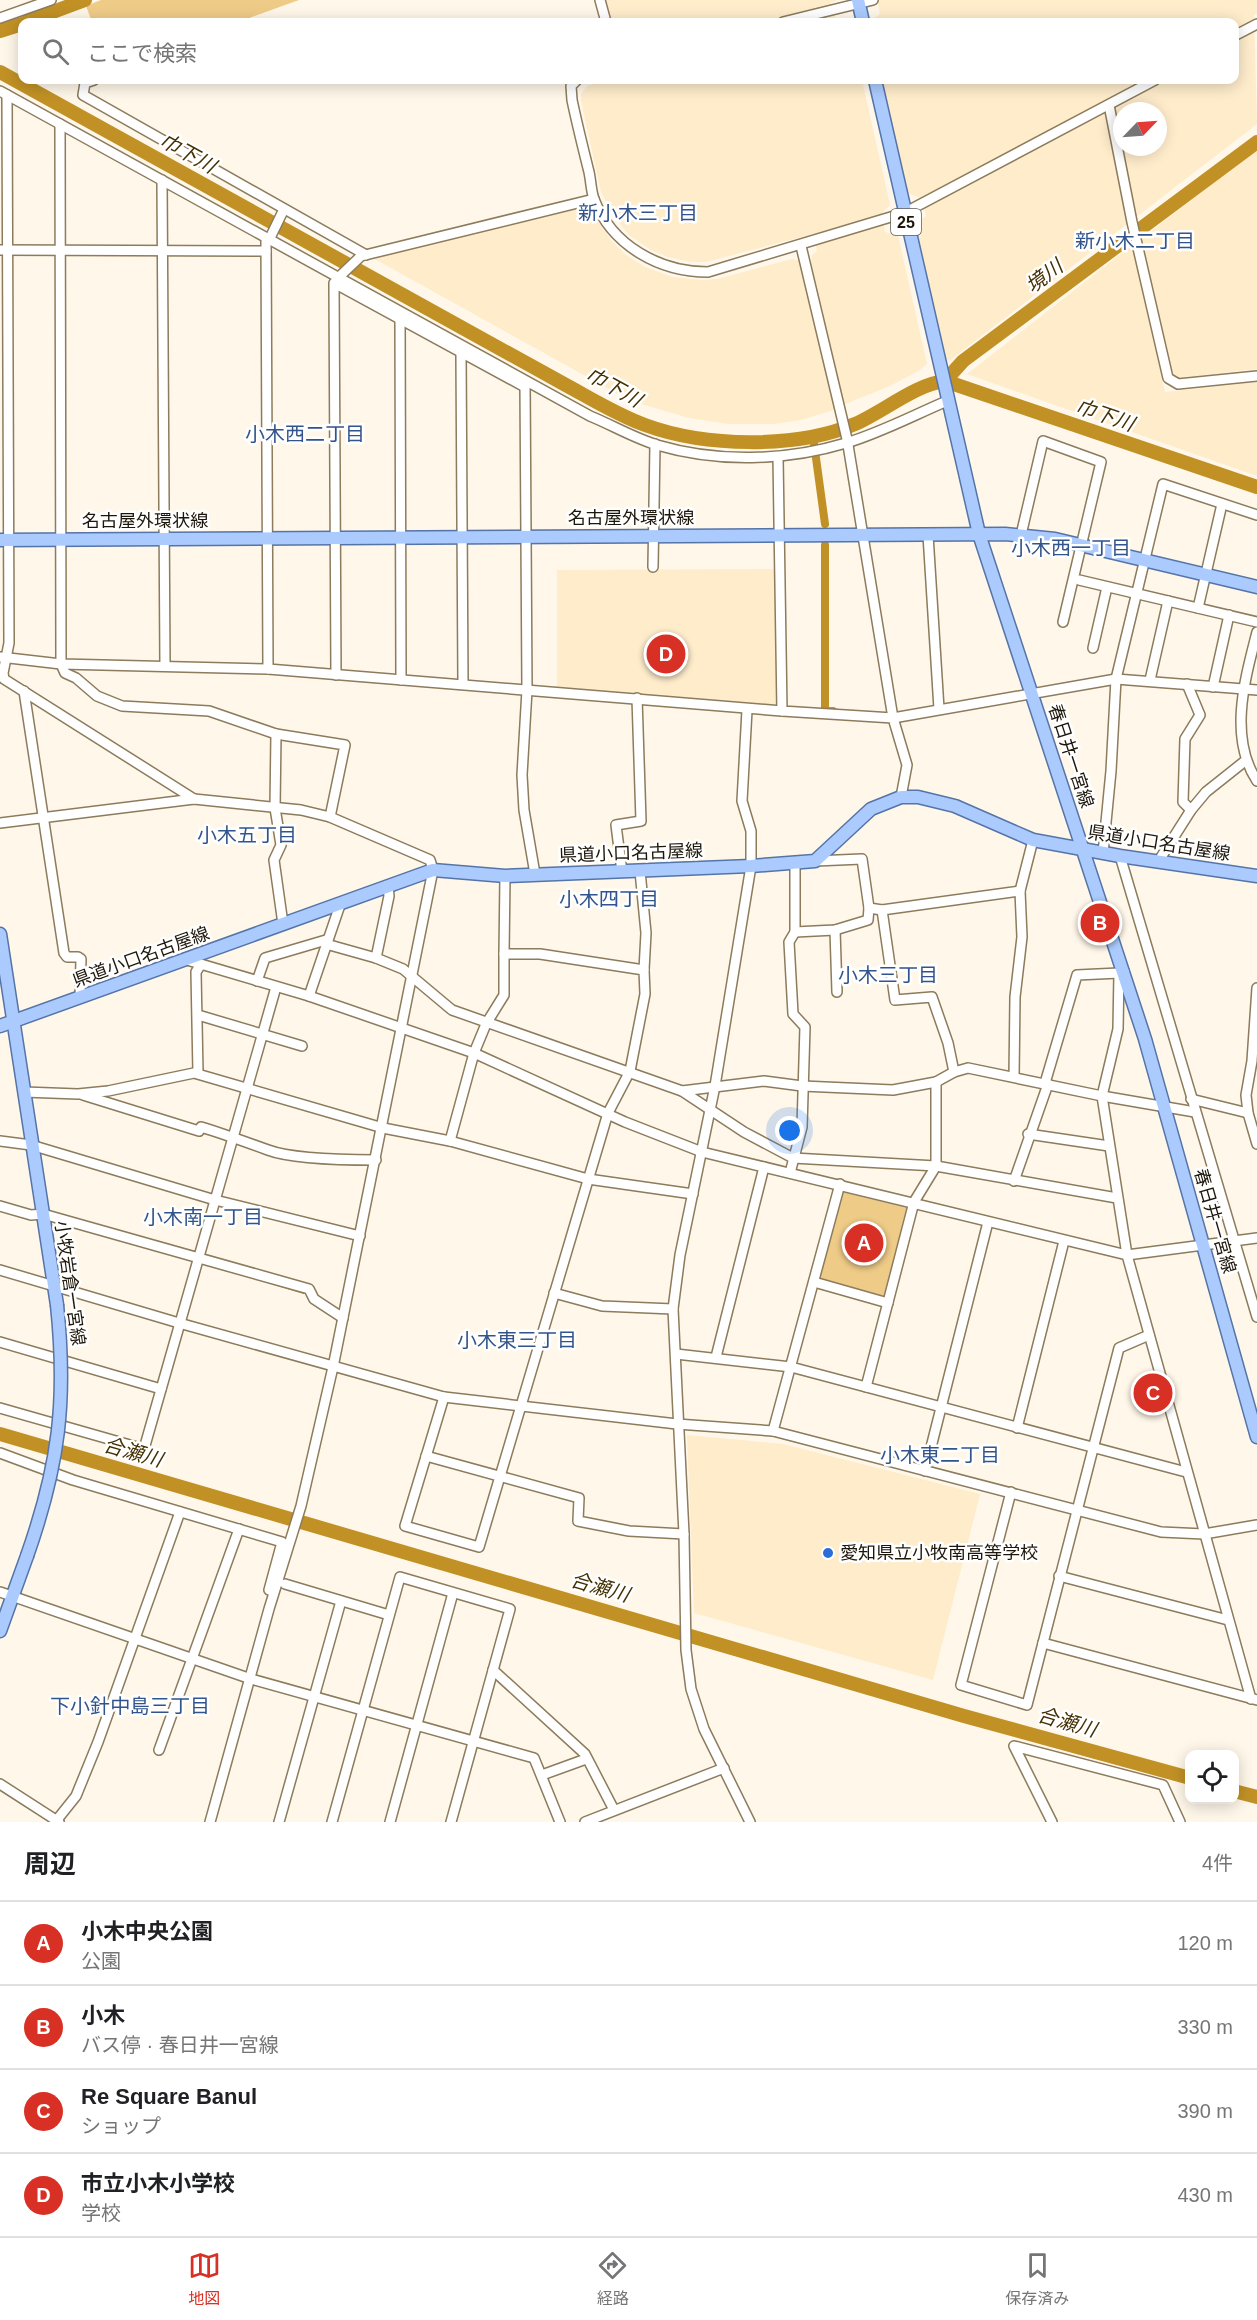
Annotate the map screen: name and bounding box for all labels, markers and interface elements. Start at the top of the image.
search box [18,18,1239,84]
icon: search [39,35,72,68]
text: ここで検索 [87,41,197,66]
north arrow [1113,102,1167,156]
water label: 巾下川 [156,129,221,178]
district label: 新小木三丁目 [578,202,698,224]
road number: 25 [891,209,921,235]
district label: 新小木二丁目 [1075,230,1195,252]
water label: 境川 [1021,254,1068,297]
water label: 巾下川 [582,363,647,412]
water label: 巾下川 [1073,395,1139,436]
district label: 小木西二丁目 [245,423,365,445]
street label: 名古屋外環状線 [568,508,694,528]
street label: 名古屋外環状線 [82,511,208,531]
district label: 小木西一丁目 [1011,537,1131,559]
pin: D [646,632,686,676]
street label: 春日井一宮線 [1045,702,1097,810]
street label: 県道小口名古屋線 [1086,822,1232,864]
district label: 小木五丁目 [197,824,297,846]
street label: 県道小口名古屋線 [559,840,703,866]
district label: 小木四丁目 [559,888,659,910]
pin: B [1080,900,1120,946]
street label: 県道小口名古屋線 [70,923,212,991]
district label: 小木三丁目 [838,964,938,986]
your location [775,1116,804,1145]
street label: 春日井一宮線 [1191,1166,1239,1276]
district label: 小木南一丁目 [143,1206,263,1228]
street label: 小牧岩倉一宮線 [51,1219,89,1347]
pin: A [844,1220,884,1266]
district label: 小木東三丁目 [457,1329,577,1351]
pin: C [1134,1370,1172,1416]
water label: 合瀬川 [101,1433,167,1471]
district label: 小木東二丁目 [880,1444,1000,1466]
place label: 愛知県立小牧南高等学校 [840,1543,1038,1563]
marker: 愛知県立小牧南高等学校 [821,1546,835,1560]
water label: 合瀬川 [568,1568,634,1606]
district label: 下小針中島三丁目 [50,1695,210,1717]
water label: 合瀬川 [1035,1703,1101,1741]
map controls [1185,1750,1239,1804]
button: locate [1185,1750,1239,1804]
text: 周辺 [24,1849,76,1879]
text: 4件 [1202,1852,1233,1874]
text: 小木中央公園 [81,1919,213,1944]
text: A [36,1932,51,1954]
text: 120 m [1177,1932,1233,1954]
text: 公園 [81,1950,121,1972]
text: 小木 [81,2003,125,2028]
text: B [36,2016,51,2038]
text: 330 m [1177,2016,1233,2038]
text: バス停 · 春日井一宮線 [81,2034,279,2056]
text: Re Square Banul [81,2084,257,2109]
text: C [36,2100,51,2122]
text: 390 m [1177,2100,1233,2122]
text: ショップ [81,2115,161,2137]
text: 市立小木小学校 [81,2171,235,2196]
text: D [36,2184,51,2206]
text: 430 m [1177,2184,1233,2206]
text: 学校 [81,2202,121,2224]
tab: 地図 [188,2249,221,2309]
tab: 経路 [596,2249,629,2309]
tab: 保存済み [1005,2249,1069,2309]

